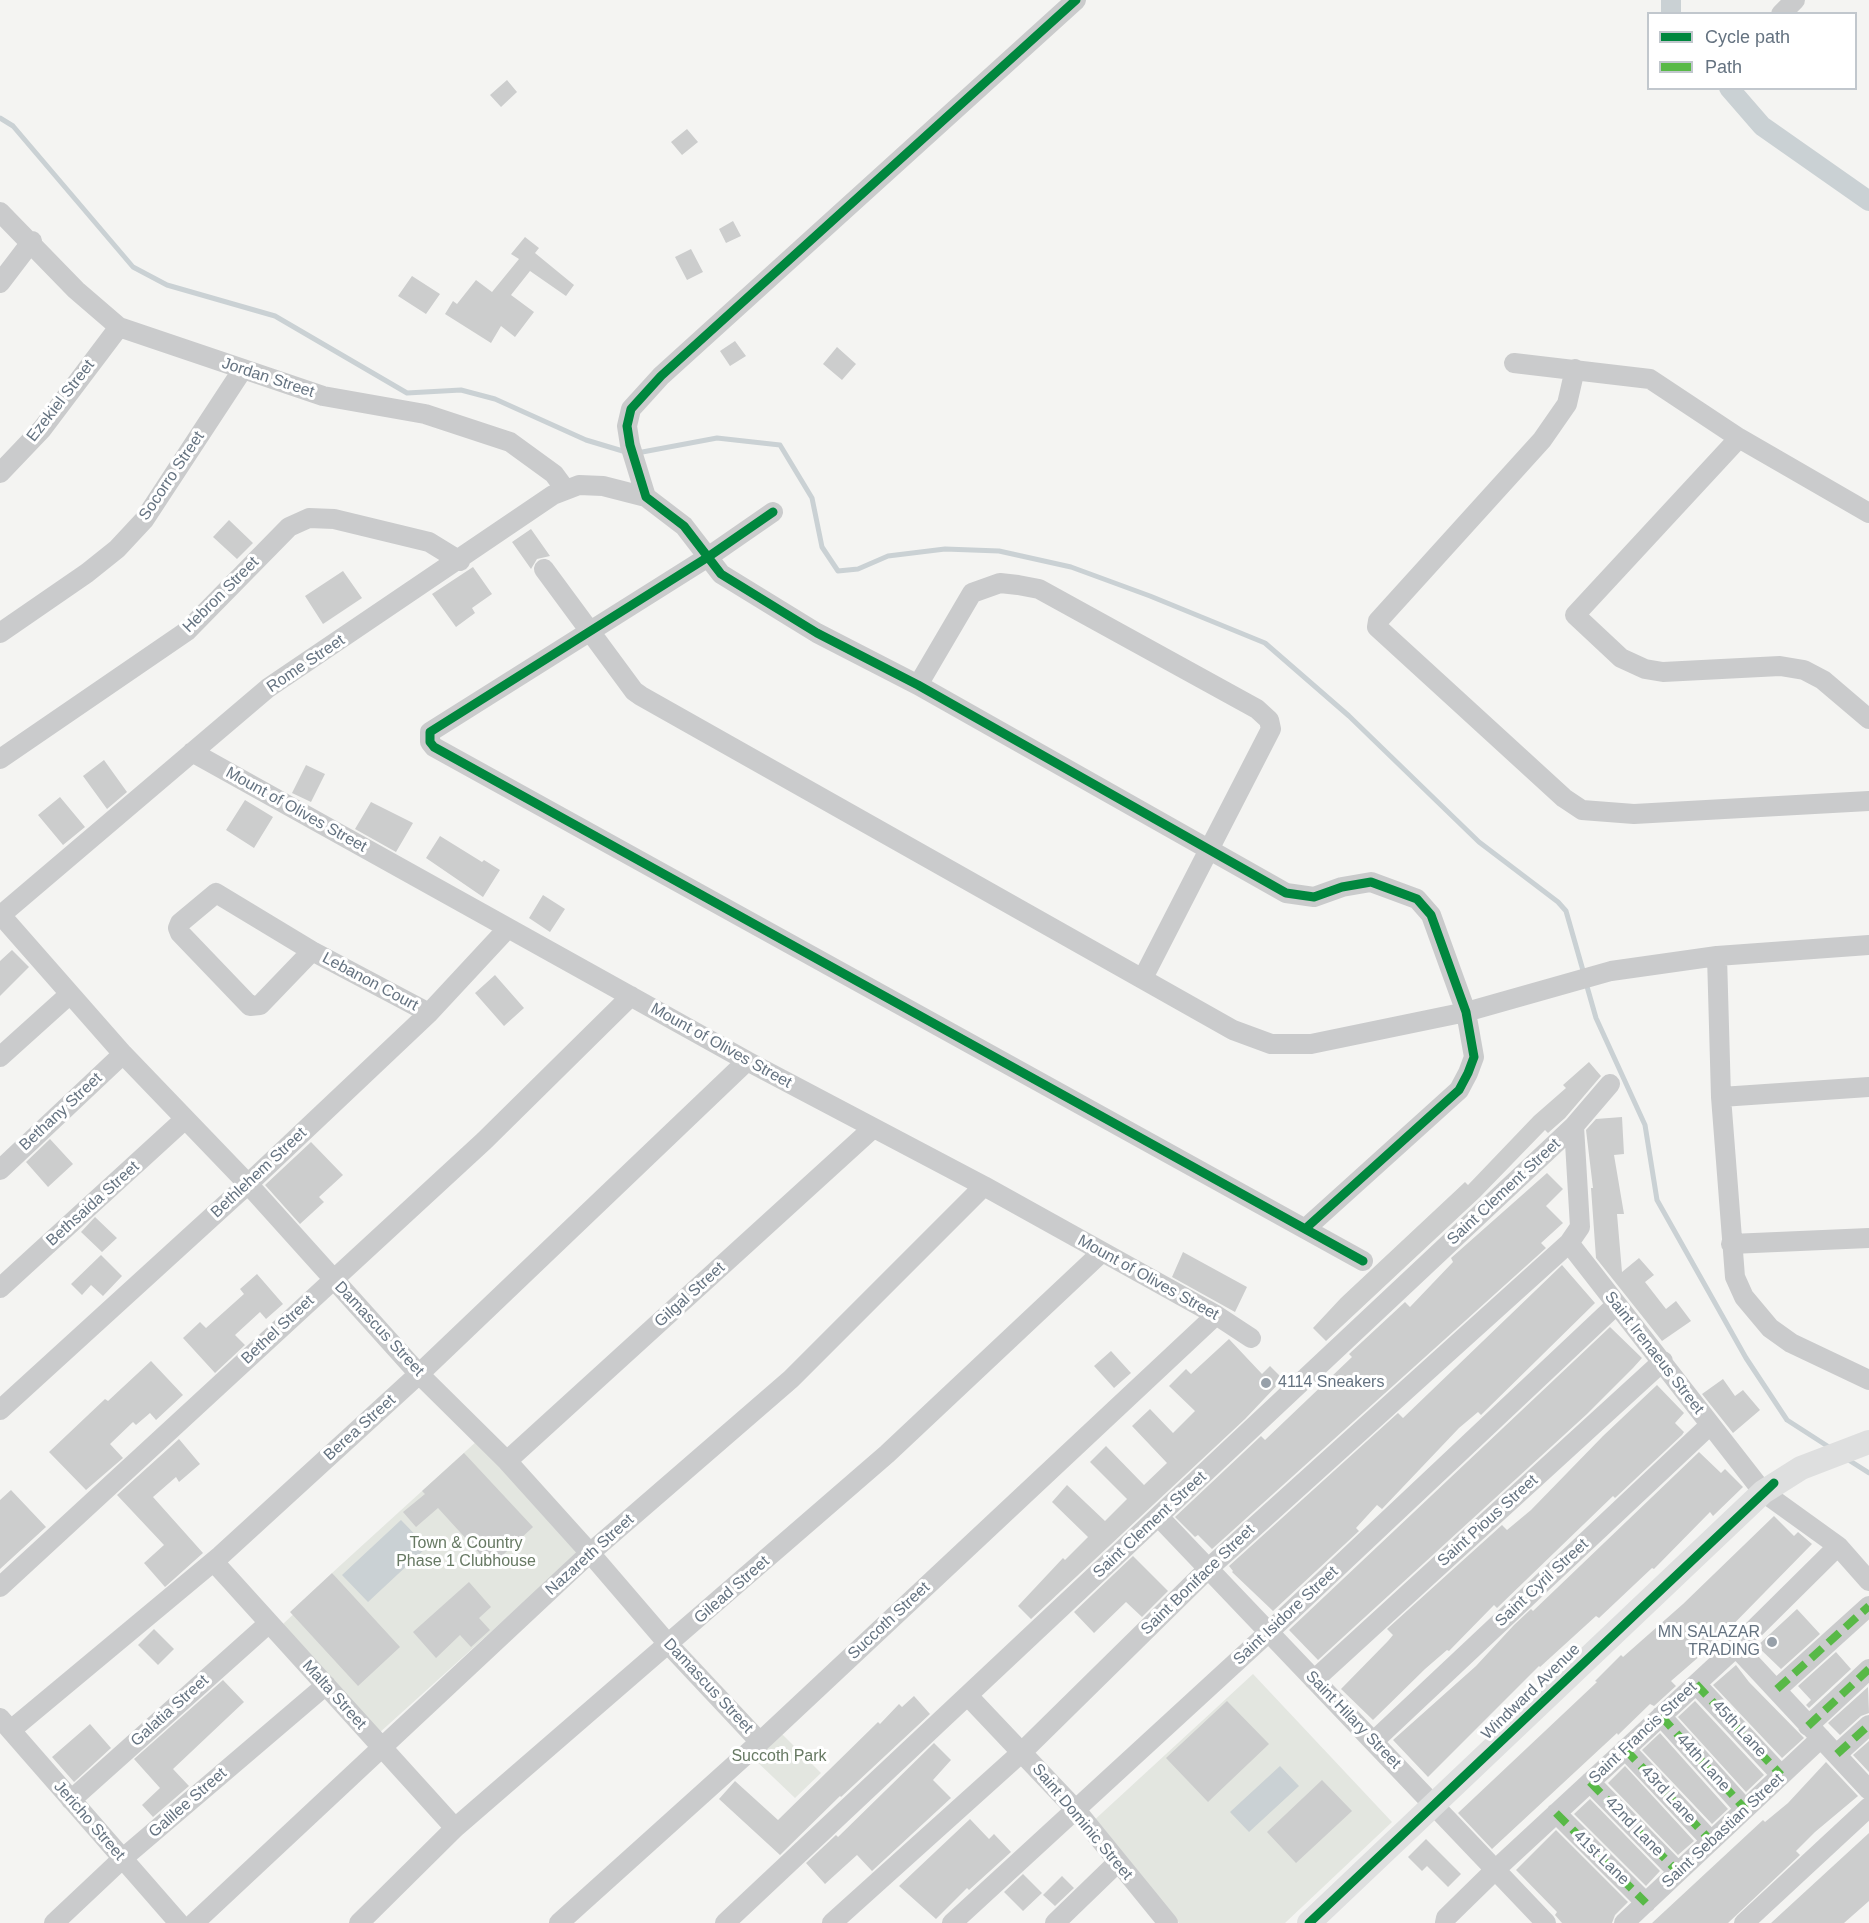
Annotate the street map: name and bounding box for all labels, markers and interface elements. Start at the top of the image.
legend [1647,12,1857,90]
text: Cycle path [1705,27,1790,47]
text: Path [1705,57,1742,77]
street label: Jordan Street [219,354,317,402]
street label: Ezekiel Street [23,356,99,446]
street label: Socorro Street [135,428,209,524]
street label: Hebron Street [179,553,263,637]
street label: Rome Street [263,631,349,697]
street label: Mount of Olives Street [222,763,370,857]
street label: Lebanon Court [319,949,421,1015]
street label: Mount of Olives Street [647,999,795,1093]
street label: Bethany Street [16,1069,106,1155]
street label: Bethlehem Street [207,1124,311,1222]
street label: Saint Clement Street [1443,1135,1565,1249]
street label: Bethsaida Street [43,1157,143,1251]
street label: Mount of Olives Street [1074,1231,1222,1325]
street label: Gilgal Street [651,1258,729,1332]
street label: Damascus Street [330,1278,428,1380]
street label: Saint Irenaeus Street [1600,1288,1708,1418]
street label: Bethel Street [238,1291,318,1369]
place label: 4114 Sneakers [1278,1373,1384,1393]
marker: 4114 Sneakers [1259,1376,1273,1390]
street label: Berea Street [320,1391,400,1465]
street label: Saint Clement Street [1089,1468,1211,1582]
street label: Saint Pious Street [1434,1471,1542,1571]
street label: Nazareth Street [542,1510,638,1600]
street label: Saint Boniface Street [1137,1521,1259,1639]
park label: Town & Country Phase 1 Clubhouse [396,1534,536,1572]
street label: Saint Cyril Street [1492,1535,1592,1631]
street label: Gilead Street [690,1552,774,1628]
street label: Saint Isidore Street [1230,1563,1342,1669]
street label: Succoth Street [844,1578,934,1664]
place label: MN SALAZAR TRADING [1658,1623,1760,1661]
street label: Damascus Street [659,1635,757,1737]
marker: MN SALAZAR TRADING [1765,1635,1779,1649]
street label: Windward Avenue [1478,1640,1584,1744]
street label: Malta Street [298,1657,370,1733]
street label: Saint Hilary Street [1301,1667,1405,1773]
street label: Galatia Street [127,1671,213,1751]
street label: Saint Francis Street [1585,1678,1701,1788]
street label: 45th Lane [1708,1696,1770,1762]
street label: 44th Lane [1672,1730,1734,1796]
park label: Succoth Park [731,1747,827,1767]
street label: Saint Dominic Street [1028,1760,1136,1884]
street label: 43rd Lane [1636,1762,1700,1828]
street label: Galilee Street [145,1764,231,1842]
street label: Saint Sebastian Street [1658,1770,1788,1892]
street label: Jericho Street [49,1777,129,1865]
street label: 42nd Lane [1601,1793,1667,1861]
street label: 41st Lane [1569,1827,1633,1889]

